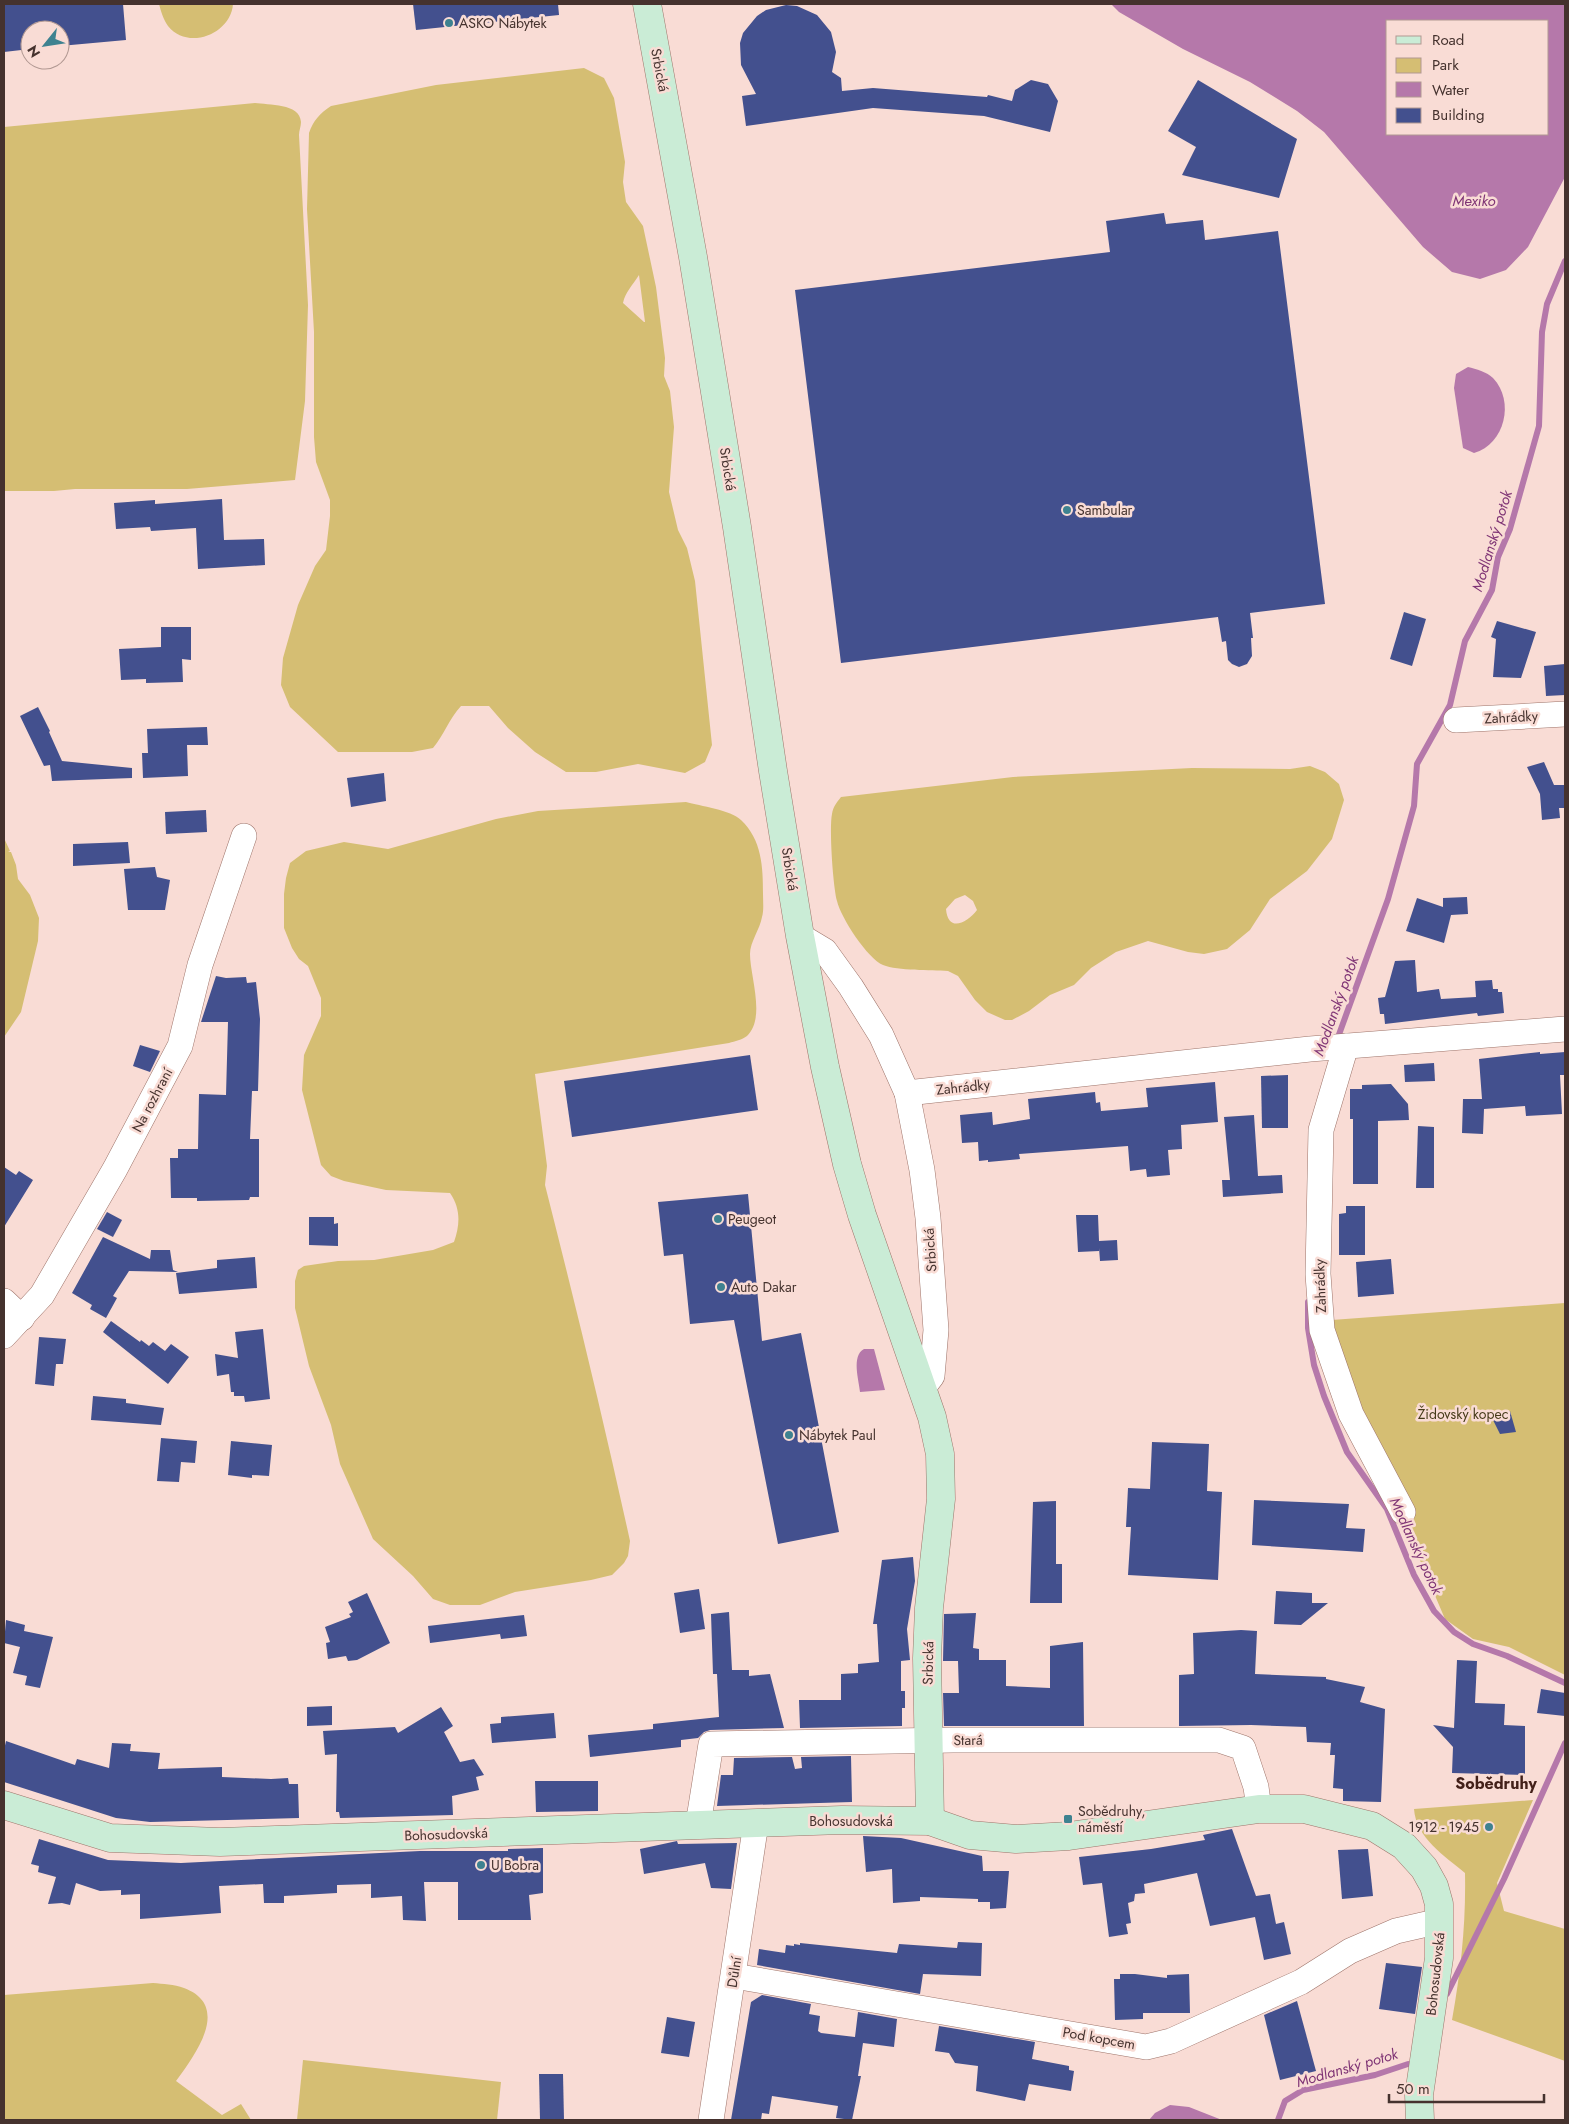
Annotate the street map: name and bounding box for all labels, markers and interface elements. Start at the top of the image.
place label: ASKO Nábytek [459,13,548,33]
marker: ASKO Nábytek [443,17,455,29]
north arrow [20,20,70,70]
legend [1386,20,1549,135]
text: Road [1432,29,1464,51]
text: N [22,42,45,61]
street label: Srbická [646,47,674,93]
text: Park [1432,54,1459,76]
text: Water [1432,79,1470,101]
text: Building [1432,104,1484,126]
water label: Mexiko [1452,190,1496,212]
street label: Srbická [715,446,741,492]
water label: Modlanský potok [1466,487,1518,594]
place label: Sambular [1077,500,1133,520]
marker: Sambular [1061,504,1073,516]
street label: Zahrádky [1484,706,1539,728]
street label: Srbická [777,846,803,892]
water label: Modlanský potok [1308,952,1364,1059]
street label: Na rozhraní [127,1063,178,1136]
street label: Zahrádky [935,1074,992,1100]
place label: Peugeot [728,1209,777,1229]
marker: Peugeot [712,1213,724,1225]
street label: Srbická [918,1227,942,1273]
street label: Zahrádky [1309,1258,1331,1313]
place label: Auto Dakar [731,1277,797,1297]
marker: Auto Dakar [715,1281,727,1293]
park label: Židovský kopec [1418,1404,1508,1424]
place label: Nábytek Paul [799,1425,876,1445]
marker: Nábytek Paul [783,1429,795,1441]
water label: Modlanský potok [1384,1494,1448,1599]
street label: Srbická [918,1641,938,1685]
street label: Stará [953,1730,983,1750]
district label: Sobědruhy [1455,1772,1537,1795]
place label: Sobědruhy, náměstí [1078,1801,1146,1837]
street label: Bohosudovská [809,1811,893,1831]
marker: Sobědruhy, náměstí [1062,1813,1074,1825]
place label: 1912 - 1945 [1409,1817,1479,1837]
marker: 1912 - 1945 [1483,1821,1495,1833]
street label: Bohosudovská [404,1823,488,1845]
place label: U Bobra [491,1855,539,1875]
marker: U Bobra [475,1859,487,1871]
street label: Bohosudovská [1421,1931,1449,2017]
street label: Důlní [722,1954,747,1989]
street label: Pod kopcem [1061,2022,1137,2054]
water label: Modlanský potok [1294,2043,1401,2093]
scale bar [1389,2072,1544,2104]
text: 50 m [1396,2078,1430,2100]

